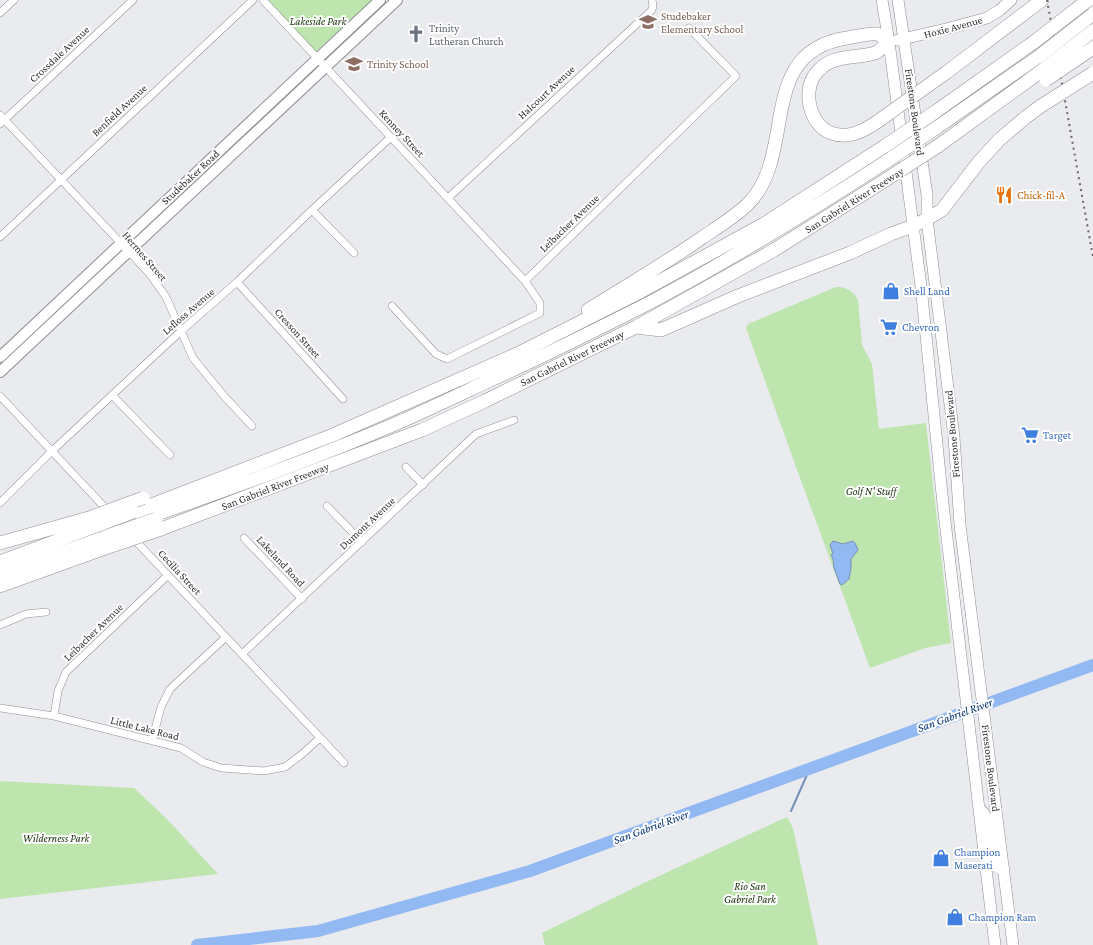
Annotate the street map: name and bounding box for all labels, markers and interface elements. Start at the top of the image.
place label: Studebaker Elementary School [661,10,744,36]
school or university icon: Studebaker Elementary School [638,12,658,32]
street label: Hoxie Avenue [923,13,984,41]
park label: Lakeside Park [290,15,347,27]
place label: Trinity Lutheran Church [429,22,504,47]
street label: Crossdale Avenue [27,23,91,85]
church icon: Trinity Lutheran Church [406,24,426,44]
school or university icon: Trinity School [344,54,364,74]
place label: Trinity School [367,58,429,71]
street label: Halcourt Avenue [515,63,577,121]
street label: Firestone Boulevard [903,68,927,156]
street label: Benfield Avenue [89,81,149,138]
street label: Kenney Street [376,107,427,160]
street label: Studebaker Road [159,147,221,207]
street label: San Gabriel River Freeway [802,164,907,236]
restaurant icon: Chick-fil-A [994,185,1014,205]
place label: Chick-fil-A [1017,189,1066,201]
street label: Leibacher Avenue [537,192,601,254]
street label: Hermes Street [120,229,170,284]
shop icon: Shell Land [881,281,901,301]
street label: Lefloss Avenue [160,285,217,337]
place label: Shell Land [904,285,950,297]
street label: Cresson Street [273,306,324,361]
supermarket icon: Chevron [879,317,899,337]
place label: Chevron [902,321,939,333]
street label: San Gabriel River Freeway [518,327,627,389]
street label: Firestone Boulevard [942,390,962,478]
supermarket icon: Target [1020,425,1040,445]
place label: Target [1043,429,1072,442]
street label: San Gabriel River Freeway [220,460,332,513]
park label: Golf N' Stuff [846,485,898,498]
street label: Dumont Avenue [337,494,397,552]
street label: Lakeland Road [255,533,308,589]
street label: Cecilia Street [156,547,204,597]
street label: Leibacher Avenue [61,601,125,663]
water label: San Gabriel River [916,695,995,735]
street label: Little Lake Road [109,714,181,742]
street label: Firestone Boulevard [980,724,1002,812]
water label: San Gabriel River [612,807,691,847]
park label: Wilderness Park [23,832,90,844]
place label: Champion Maserati [954,846,1000,871]
shop icon: Champion Maserati [931,848,951,868]
park label: Rio San Gabriel Park [724,880,777,905]
shop icon: Champion Ram [945,907,965,927]
place label: Champion Ram [968,911,1037,924]

